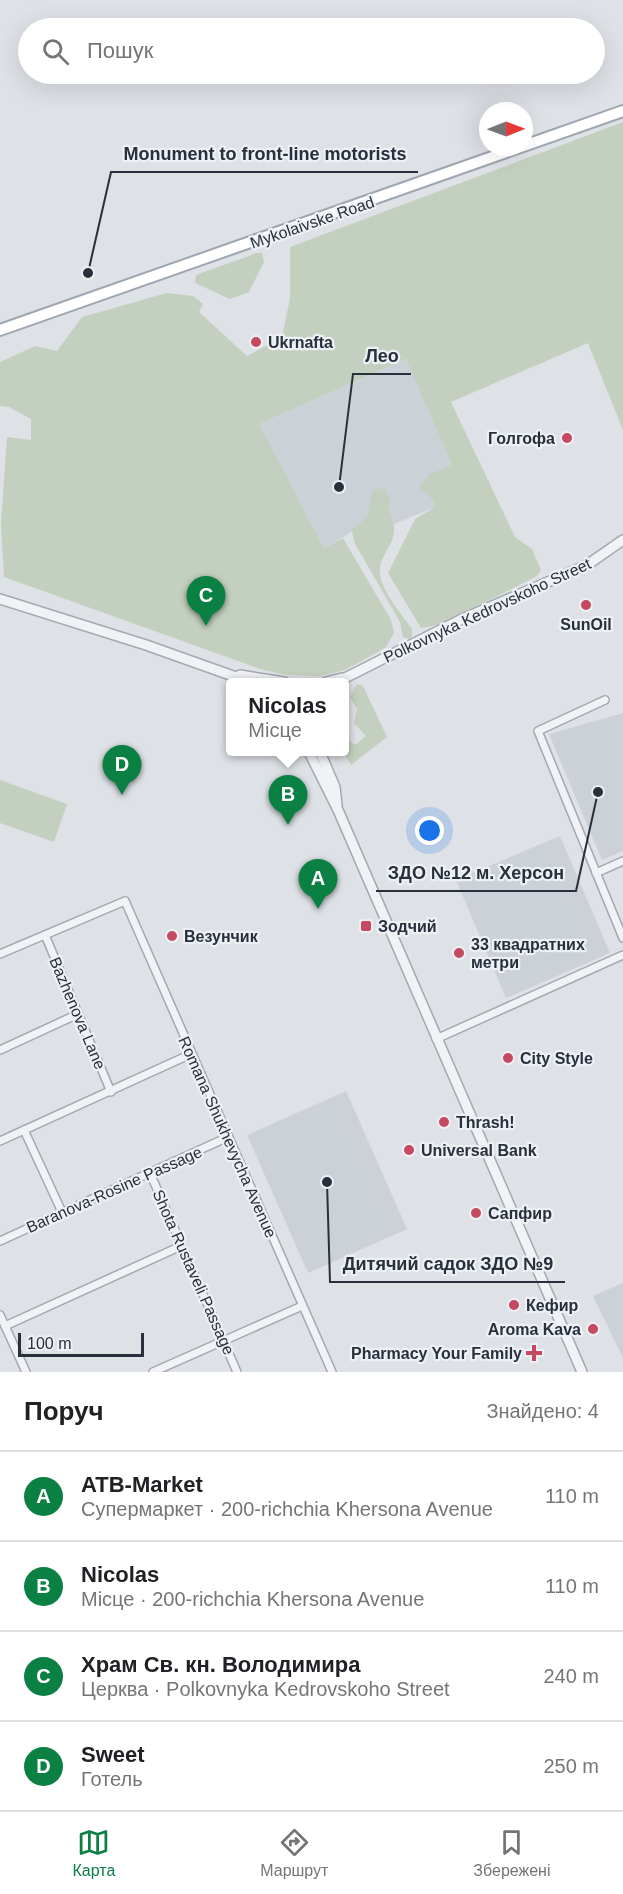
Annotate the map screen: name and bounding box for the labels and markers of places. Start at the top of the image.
callout: Monument to front-line motorists [111,136,418,172]
place label: Ukrnafta [268,334,333,351]
marker: Ukrnafta [249,335,263,349]
callout: Лео [353,338,411,374]
place label: Голгофа [488,430,555,447]
marker: Голгофа [560,431,574,445]
pin: C [186,576,226,626]
marker: SunOil [579,598,593,612]
place label: SunOil [560,616,612,633]
pin: D [102,746,142,795]
pin: B [268,776,308,825]
callout: ЗДО №12 м. Херсон [376,855,576,891]
pin: A [298,860,338,909]
place label: Зодчий [378,918,437,935]
marker: Зодчий [359,919,373,933]
place label: Везунчик [184,928,259,945]
marker: Везунчик [165,929,179,943]
place label: 33 квадратних метри [471,936,585,971]
marker: 33 квадратних метри [452,946,466,960]
place label: City Style [520,1050,593,1067]
marker: City Style [501,1051,515,1065]
place label: Thrash! [456,1114,515,1131]
marker: Thrash! [437,1115,451,1129]
place label: Universal Bank [421,1142,537,1159]
marker: Universal Bank [402,1143,416,1157]
place label: Сапфир [488,1205,552,1222]
marker: Сапфир [469,1206,483,1220]
callout: Дитячий садок ЗДО №9 [330,1246,565,1282]
place label: Кефир [526,1297,579,1314]
marker: Кефир [507,1298,521,1312]
place label: Aroma Kava [488,1321,581,1338]
marker: Aroma Kava [586,1322,600,1336]
place label: Pharmacy Your Family [351,1345,522,1362]
marker: Pharmacy Your Family [527,1346,541,1360]

